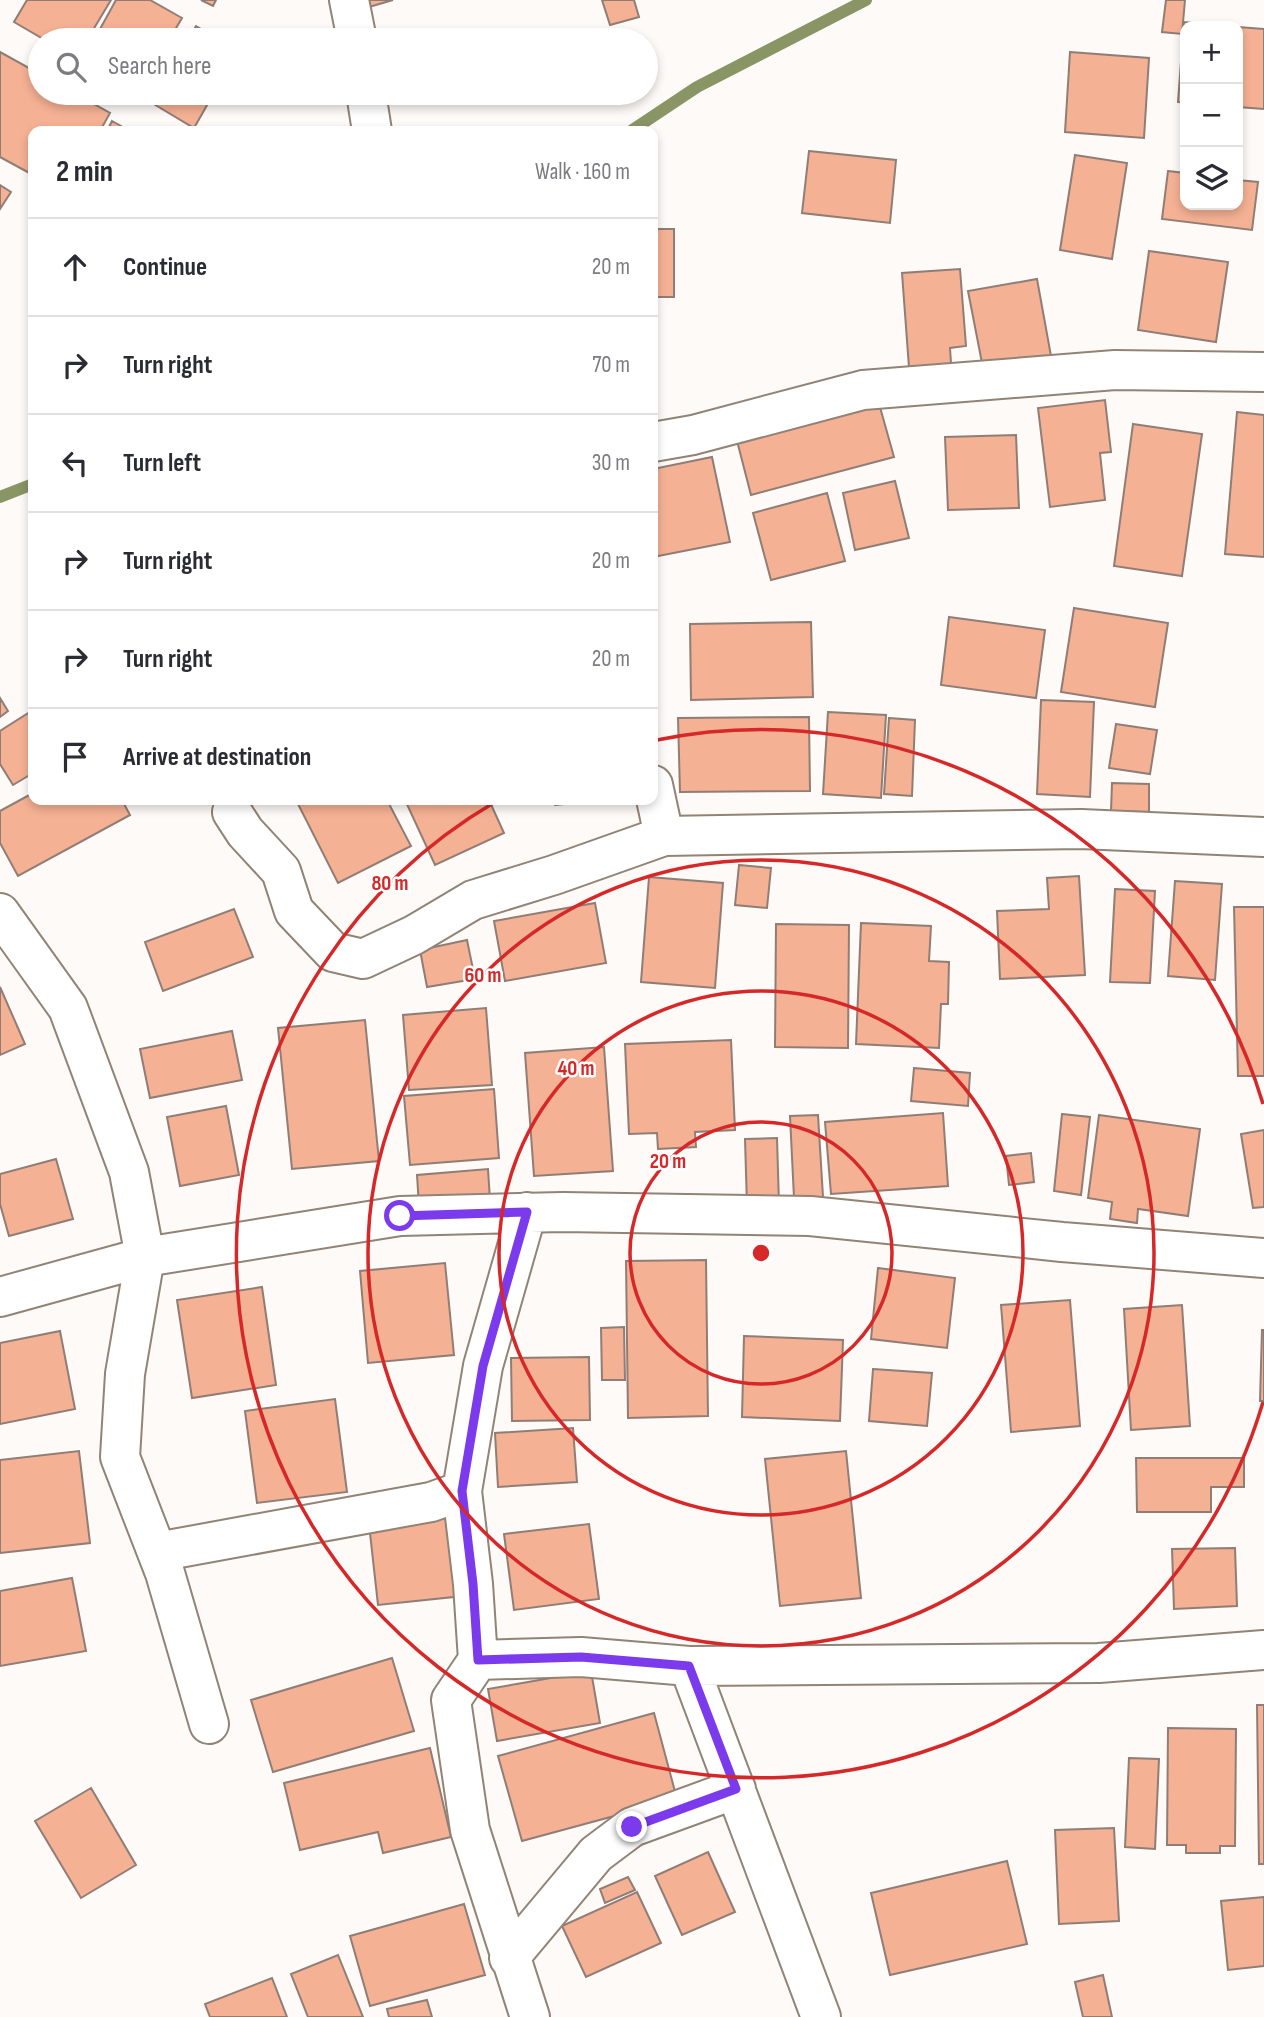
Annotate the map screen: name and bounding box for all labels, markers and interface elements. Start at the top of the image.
map controls [1180,21,1243,210]
button: + [1180,21,1243,84]
search box [28,28,658,105]
icon: search [52,48,90,86]
text: Search here [108,51,211,82]
button: − [1180,84,1243,147]
button: layers [1180,147,1243,210]
text: 2 min [56,154,113,190]
text: Walk · 160 m [535,158,630,186]
icon: ahead [56,248,94,286]
text: Continue [123,252,207,283]
text: 20 m [592,253,630,281]
icon: right [56,346,94,384]
text: Turn right [123,350,212,381]
text: 70 m [592,351,630,379]
icon: left [56,444,94,482]
text: Turn left [123,448,201,479]
text: 30 m [592,449,630,477]
icon: right [56,542,94,580]
text: Turn right [123,546,212,577]
text: 20 m [592,547,630,575]
icon: right [56,640,94,678]
text: Turn right [123,644,212,675]
text: 20 m [592,645,630,673]
icon: arrive [56,738,94,776]
text: Arrive at destination [123,742,311,773]
text: 80 m [371,871,409,896]
text: 60 m [464,963,502,988]
text: 40 m [558,1056,594,1081]
text: 20 m [650,1149,686,1174]
route start [384,1200,415,1231]
centre of rings [749,1241,773,1265]
route end [616,1811,647,1842]

